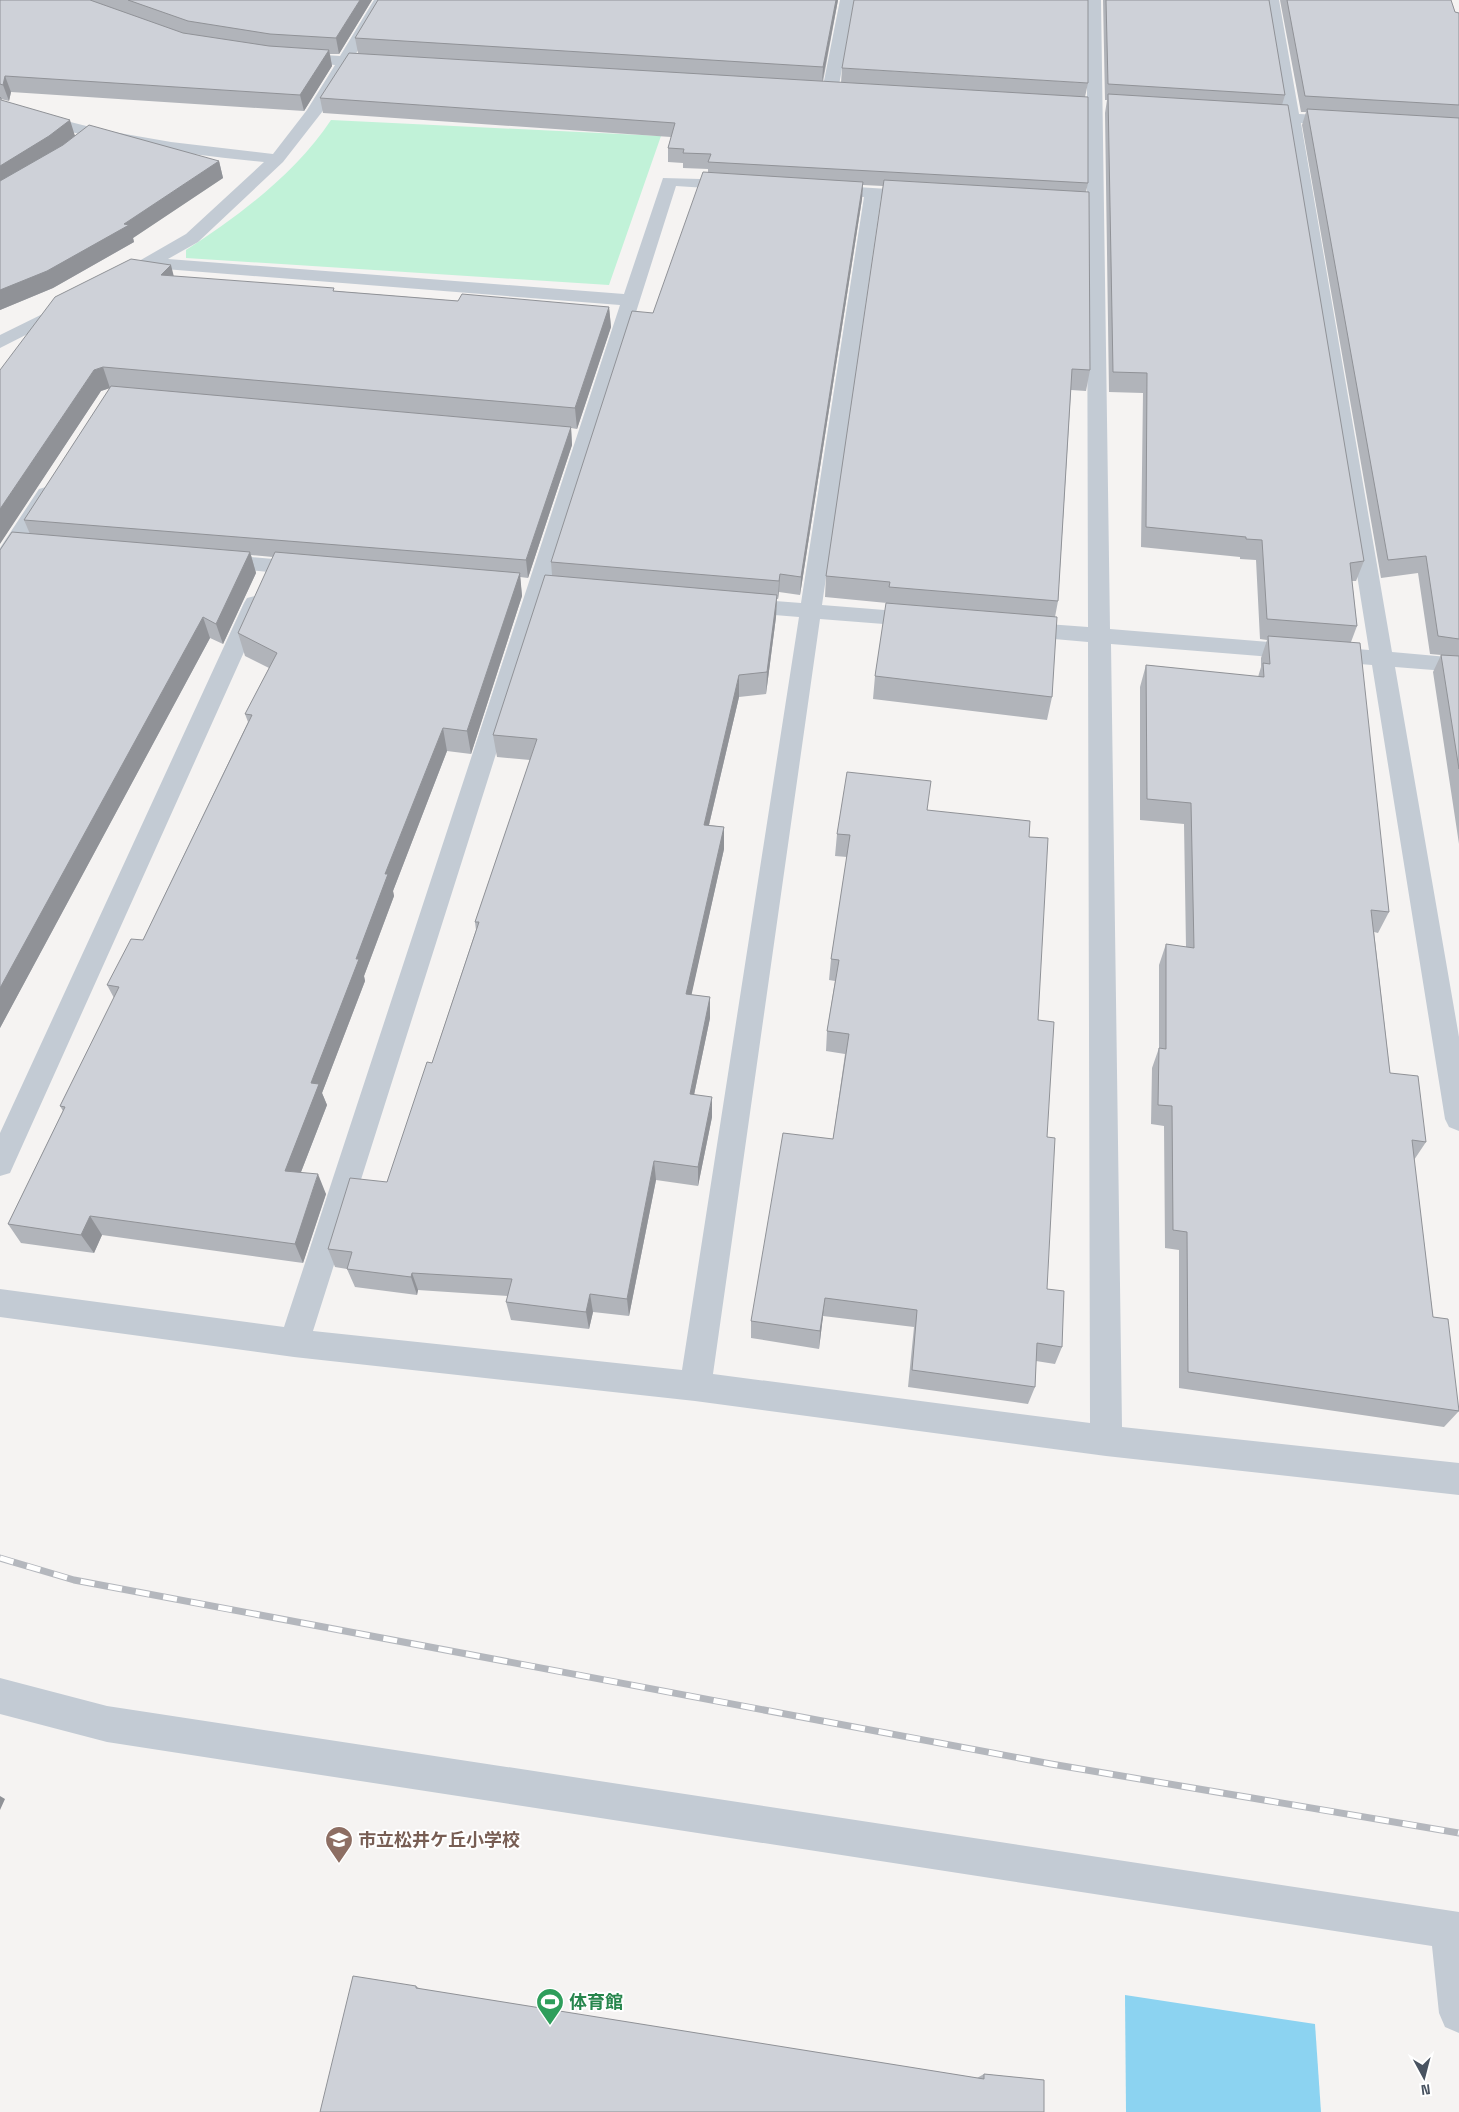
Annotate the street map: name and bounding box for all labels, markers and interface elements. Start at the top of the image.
school or university icon: 市立松井ケ丘小学校 [324,1825,354,1864]
place label: 市立松井ケ丘小学校 [358,1828,520,1851]
sports icon: 体育館 [535,1987,565,2026]
place label: 体育館 [569,1990,623,2013]
north arrow [1399,2052,1449,2102]
text: N [1420,2080,1431,2099]

